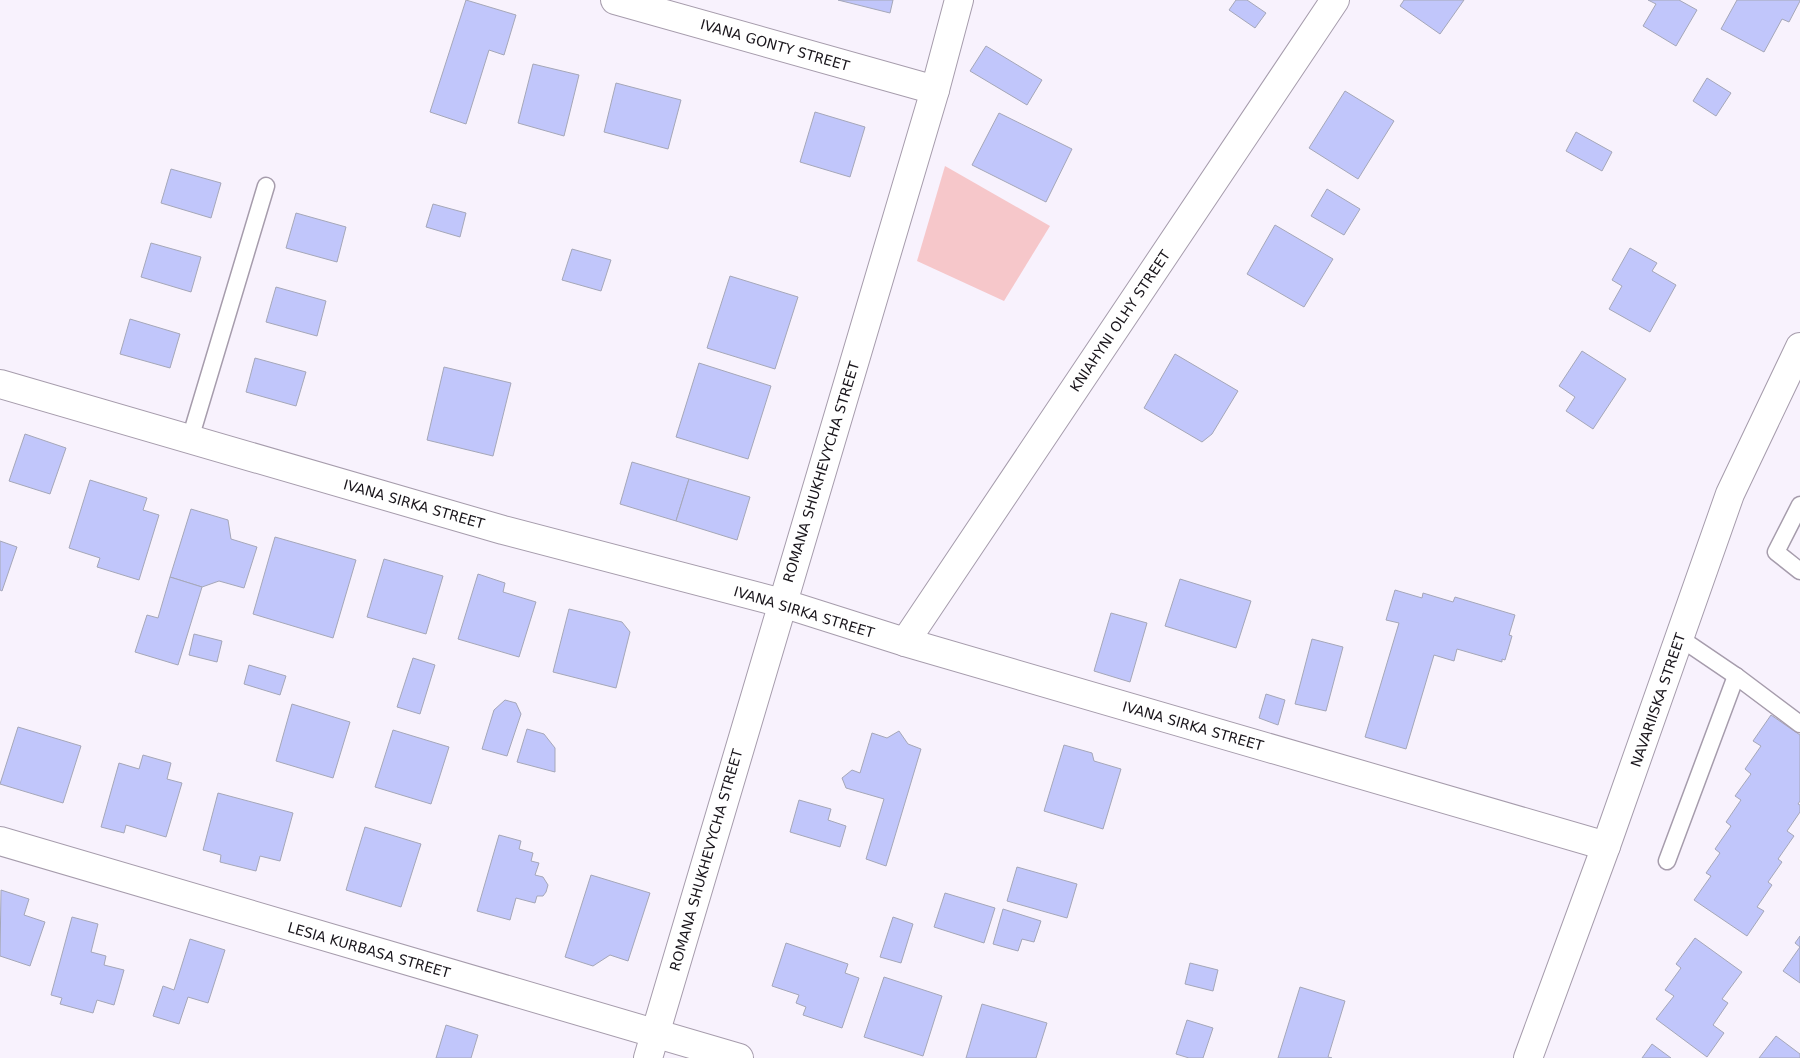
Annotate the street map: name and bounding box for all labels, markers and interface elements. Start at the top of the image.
street label: IVANA GONTY STREET [699,16,852,74]
street label: KNIAHYNI OLHY STREET [1067,247,1174,395]
street label: ROMANA SHUKHEVYCHA STREET [780,359,862,584]
street label: IVANA SIRKA STREET [342,476,487,532]
street label: IVANA SIRKA STREET [732,583,877,641]
street label: NAVARIISKA STREET [1628,630,1689,769]
street label: IVANA SIRKA STREET [1121,698,1266,754]
street label: ROMANA SHUKHEVYCHA STREET [667,747,746,973]
street label: LESIA KURBASA STREET [286,919,452,981]

